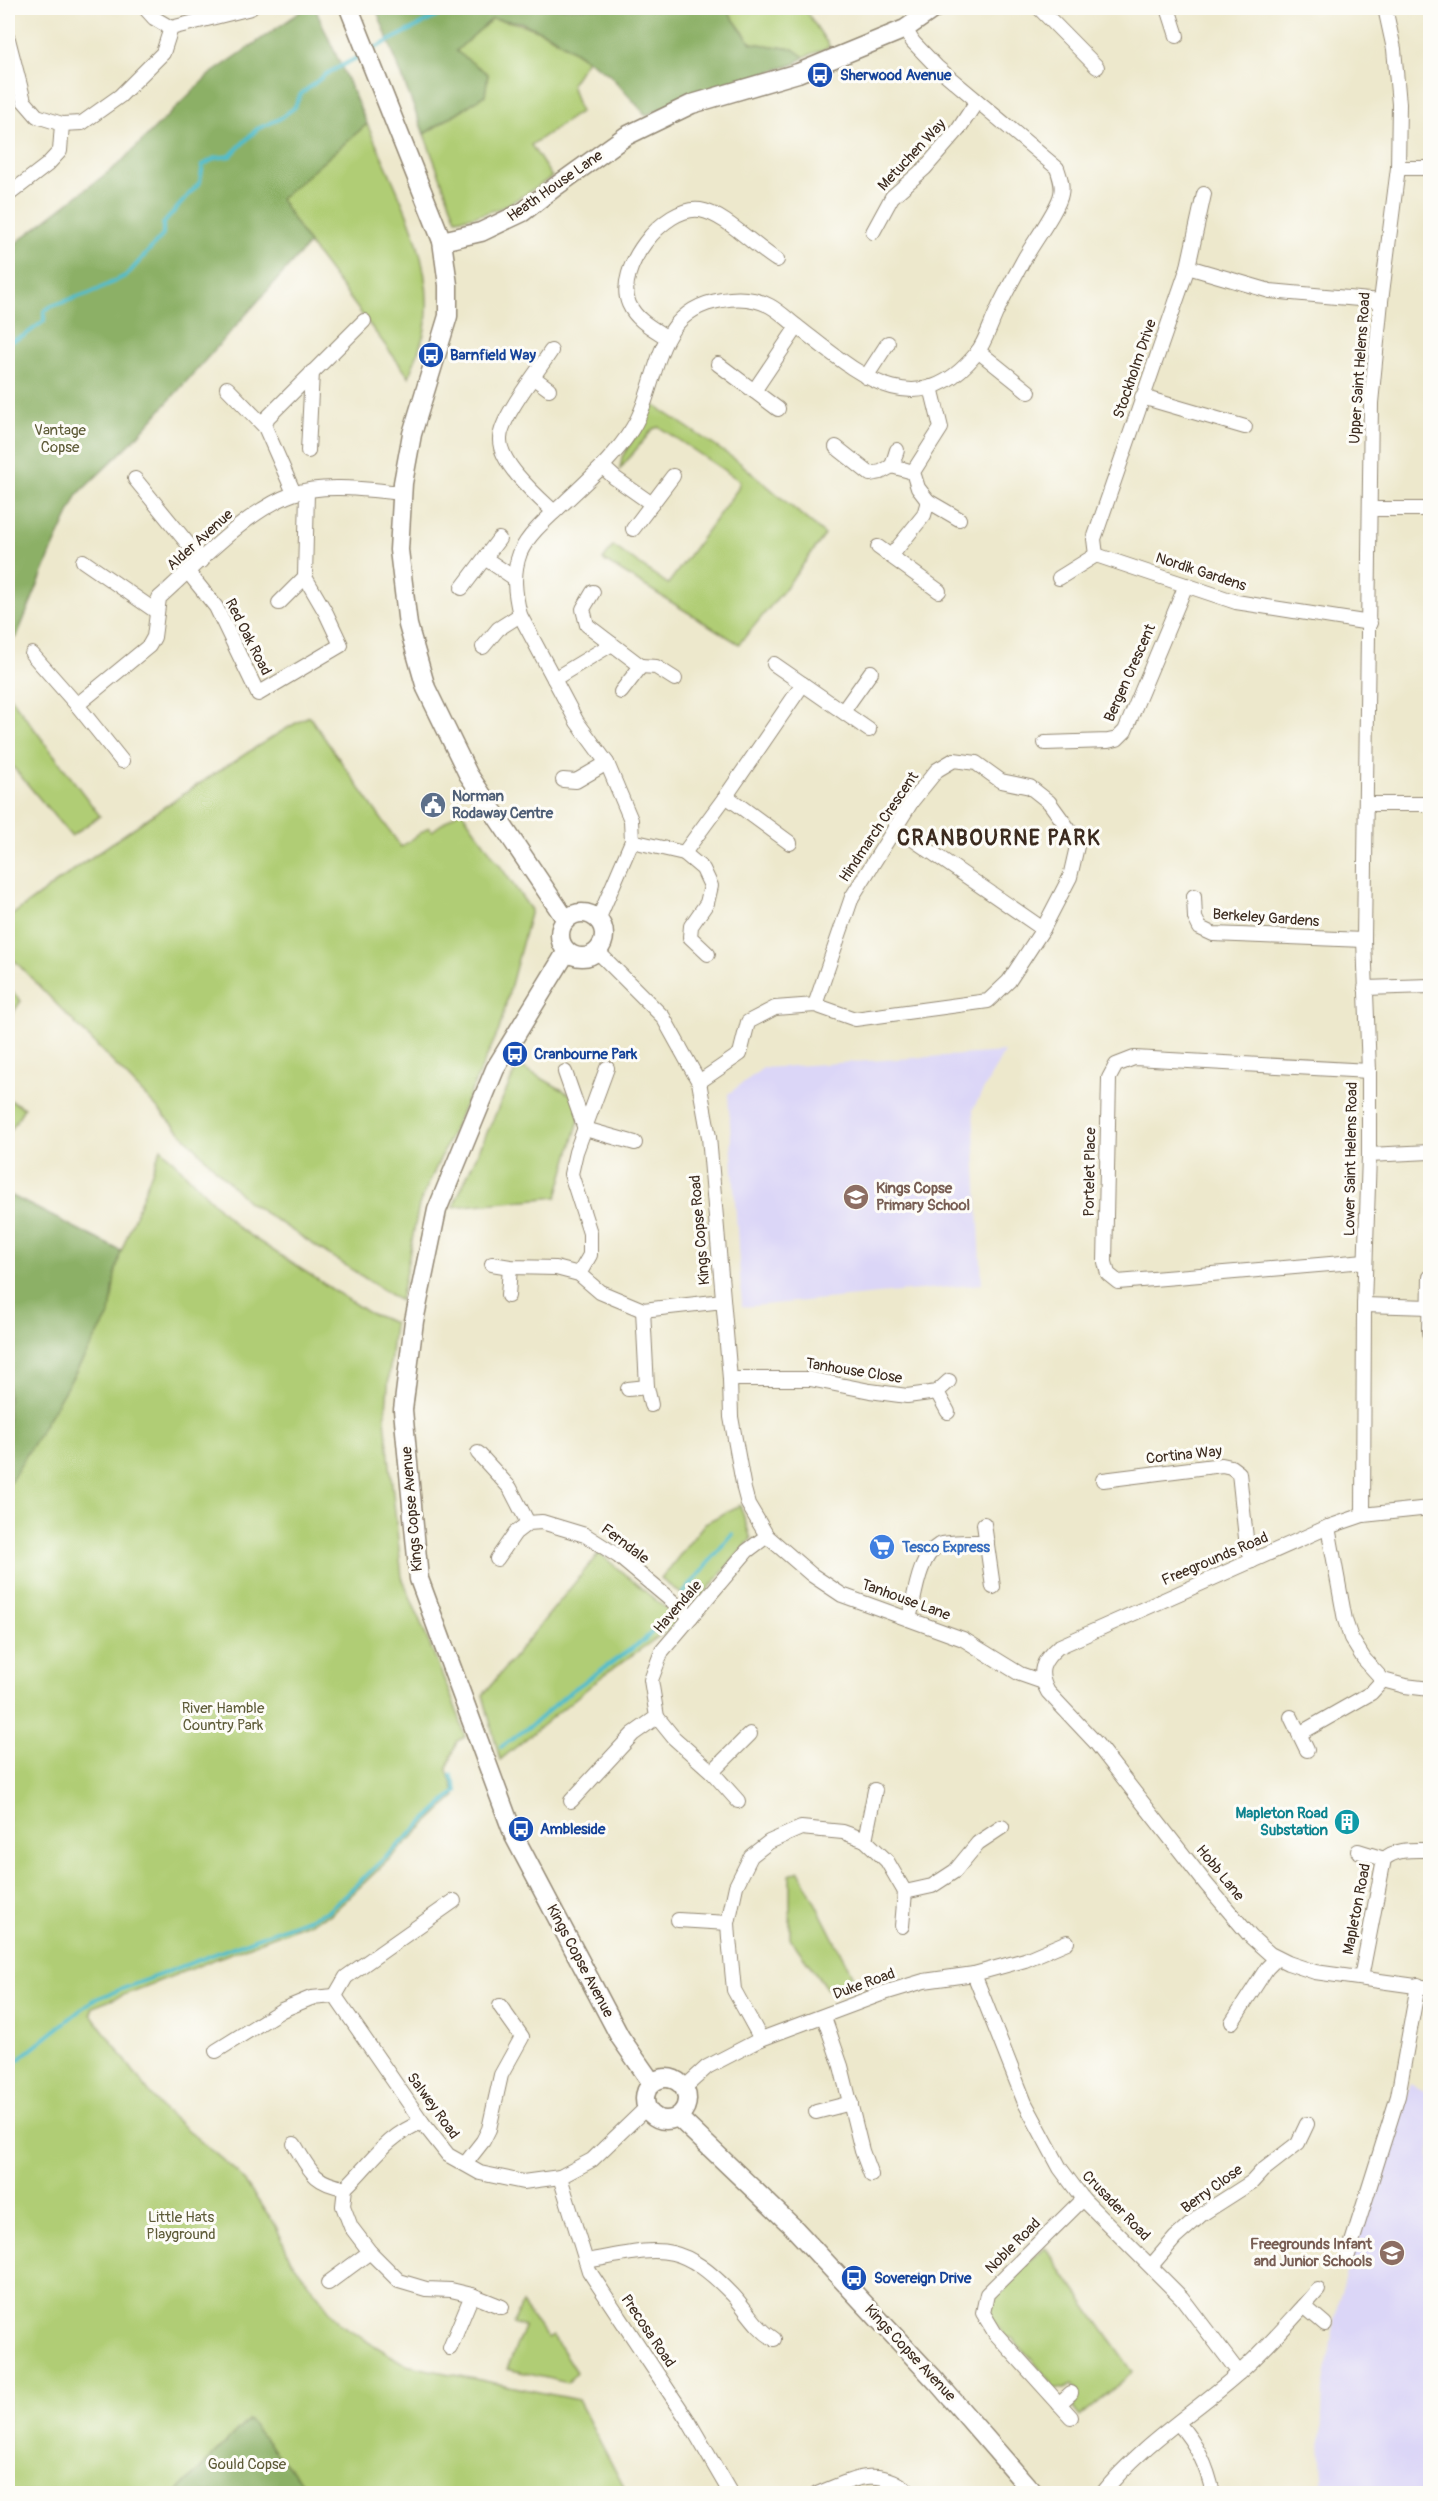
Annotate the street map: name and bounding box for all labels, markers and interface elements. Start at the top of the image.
bus stop icon: Sherwood Avenue [805,60,835,90]
place label: Sherwood Avenue [840,66,952,85]
street label: Metuchen Way [874,115,951,195]
street label: Heath House Lane [503,146,607,226]
street label: Upper Saint Helens Road [1345,291,1375,445]
street label: Stockholm Drive [1109,316,1161,421]
bus stop icon: Barnfield Way [416,340,446,370]
place label: Barnfield Way [450,346,536,365]
park label: Vantage Copse [34,421,87,457]
street label: Alder Avenue [163,505,238,575]
street label: Nordik Gardens [1153,548,1249,596]
street label: Red Oak Road [221,595,275,679]
street label: Bergen Crescent [1100,620,1160,725]
street label: Hindmarch Crescent [835,767,923,886]
place label: Norman Rodaway Centre [452,787,554,823]
public building icon: Norman Rodaway Centre [418,790,448,820]
district label: CRANBOURNE PARK [897,825,1101,852]
street label: Berkeley Gardens [1212,905,1320,931]
bus stop icon: Cranbourne Park [500,1039,530,1069]
place label: Cranbourne Park [534,1045,638,1064]
street label: Lower Saint Helens Road [1340,1082,1362,1236]
street label: Portelet Place [1080,1127,1100,1217]
street label: Kings Copse Road [686,1174,714,1286]
place label: Kings Copse Primary School [876,1179,970,1215]
school or university icon: Kings Copse Primary School [841,1182,871,1212]
street label: Tanhouse Close [804,1354,904,1388]
street label: Cortina Way [1145,1442,1223,1468]
street label: Kings Copse Avenue [397,1445,427,1572]
street label: Ferndale [597,1520,653,1569]
street label: Freegrounds Road [1159,1528,1271,1590]
supermarket icon: Tesco Express [867,1532,897,1562]
place label: Tesco Express [901,1538,990,1557]
street label: Tanhouse Lane [859,1575,954,1625]
street label: Havendale [650,1576,707,1637]
park label: River Hamble Country Park [182,1699,265,1735]
place label: Mapleton Road Substation [1235,1804,1329,1840]
building icon: Mapleton Road Substation [1332,1807,1362,1837]
bus stop icon: Ambleside [506,1814,536,1844]
place label: Ambleside [540,1820,606,1839]
street label: Hobb Lane [1192,1841,1249,1905]
street label: Mapleton Road [1339,1862,1375,1956]
street label: Kings Copse Avenue [542,1901,618,2021]
street label: Duke Road [830,1964,898,2004]
street label: Salwey Road [403,2069,463,2143]
street label: Berry Close [1178,2160,1247,2218]
street label: Crusader Road [1078,2167,1154,2245]
park label: Little Hats Playground [146,2208,216,2244]
street label: Noble Road [981,2214,1045,2278]
place label: Freegrounds Infant and Junior Schools [1250,2235,1373,2271]
school or university icon: Freegrounds Infant and Junior Schools [1377,2238,1407,2268]
bus stop icon: Sovereign Drive [839,2263,869,2293]
place label: Sovereign Drive [874,2269,972,2288]
street label: Precosa Road [617,2291,679,2371]
street label: Kings Copse Avenue [860,2301,960,2406]
park label: Gould Copse [208,2455,287,2474]

